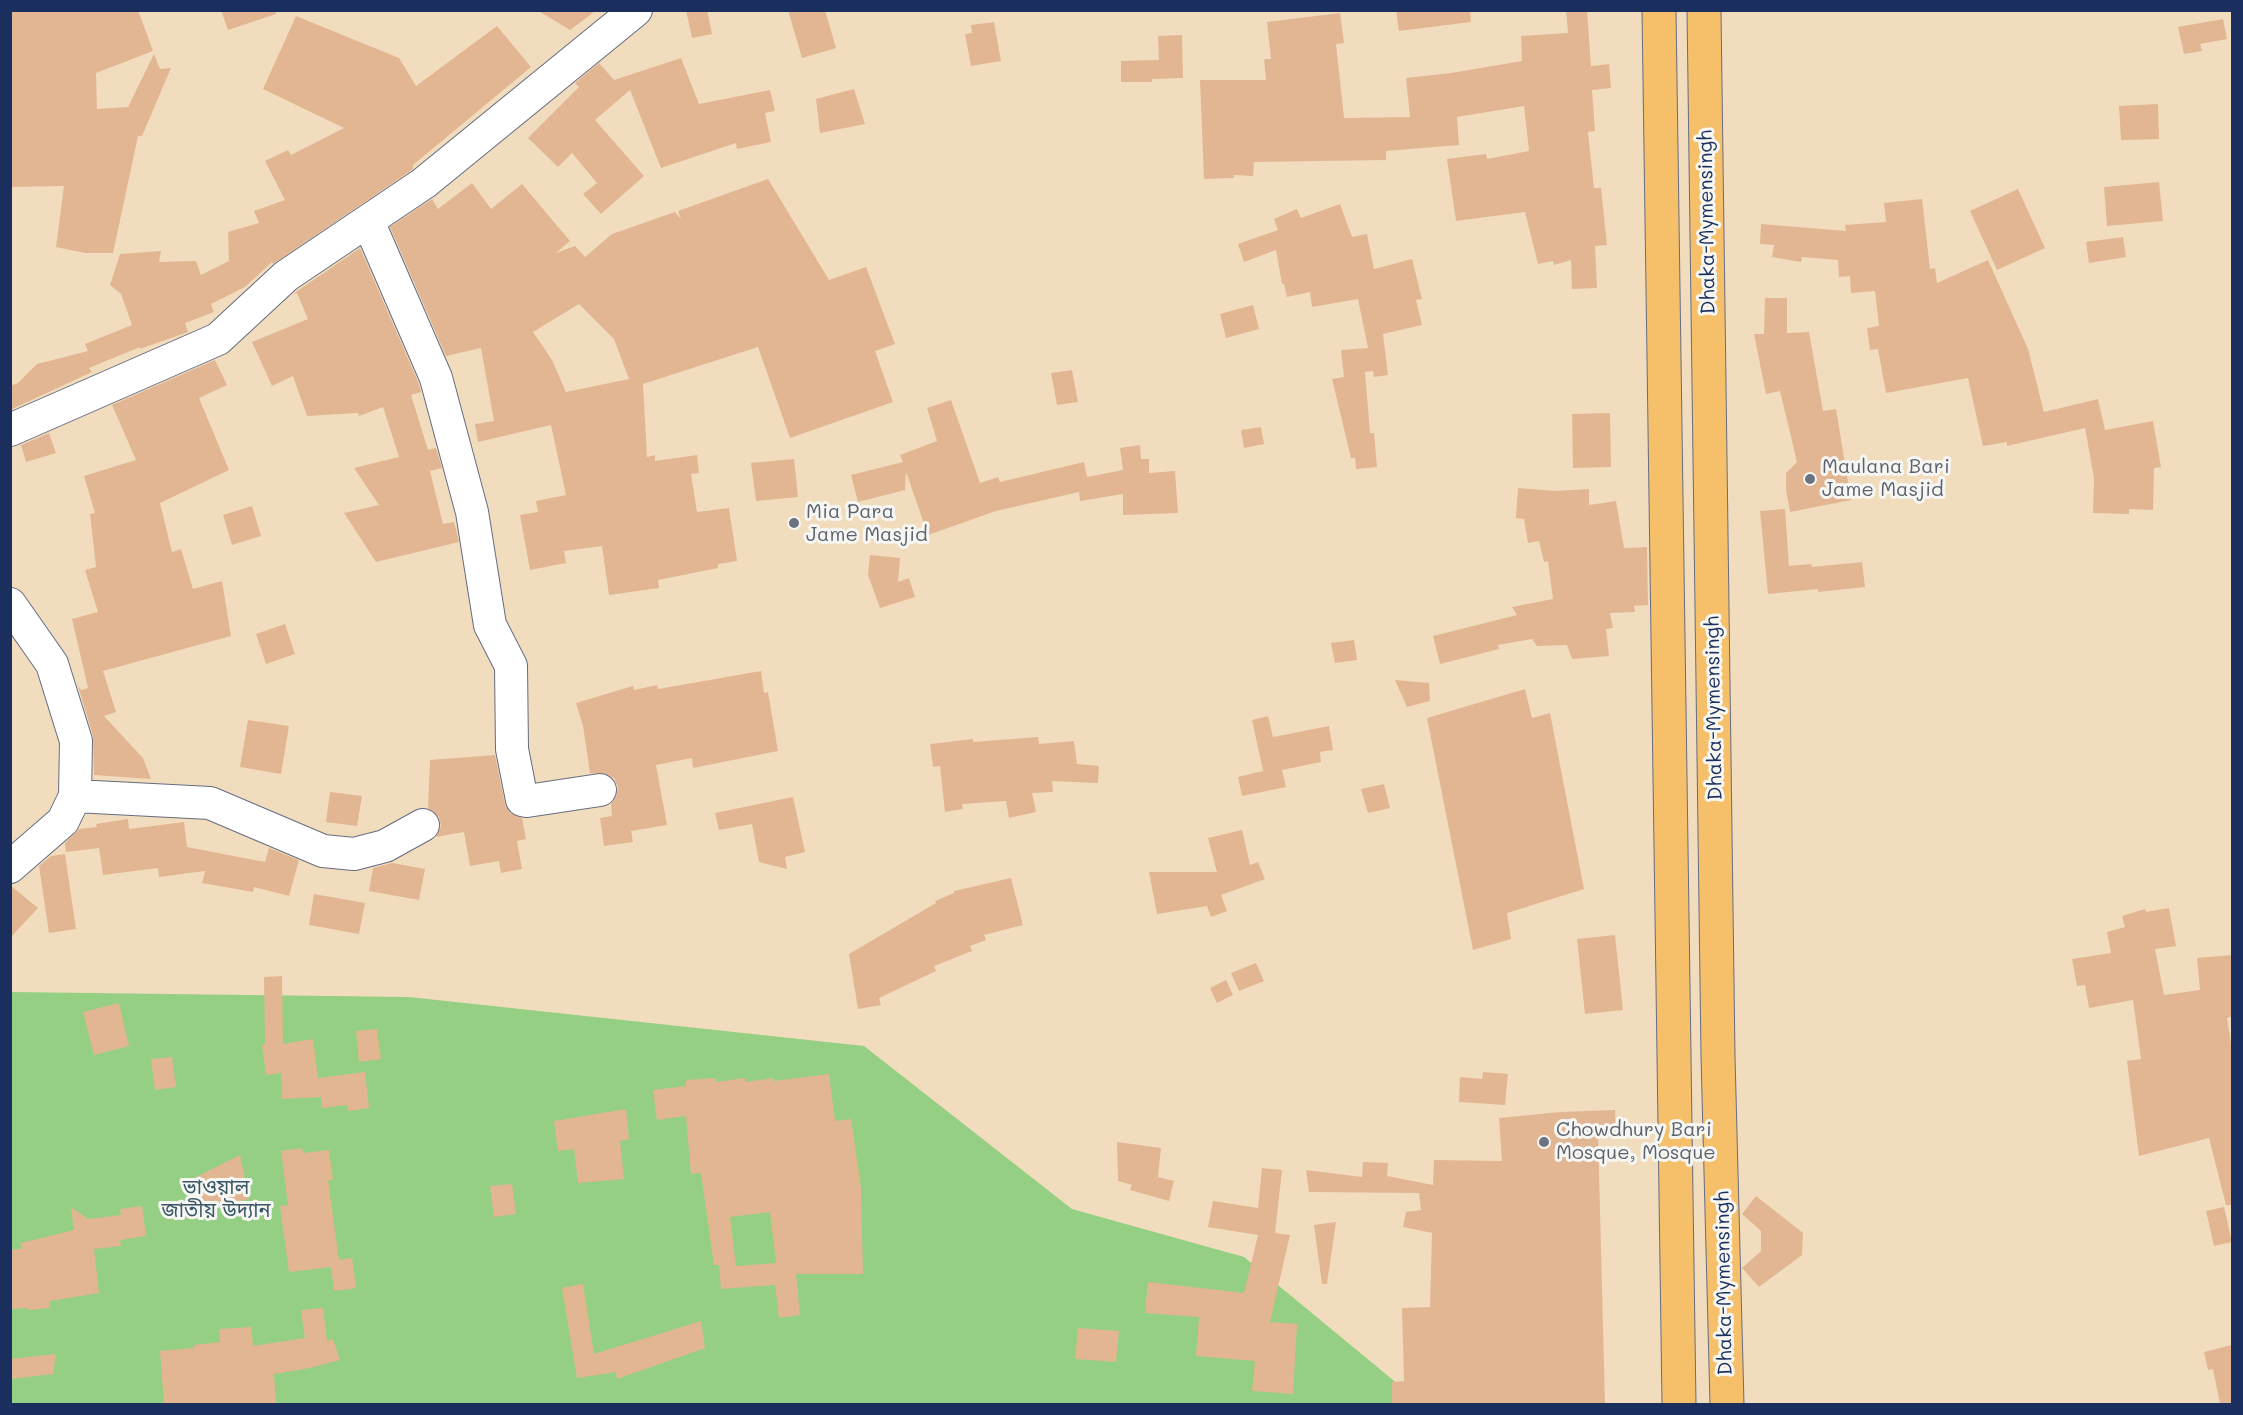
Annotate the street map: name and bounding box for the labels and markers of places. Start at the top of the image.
place label: Maulana Bari Jame Masjid [1822,455,1950,502]
marker: Maulana Bari Jame Masjid [1803,472,1817,486]
place label: Mia Para Jame Masjid [806,500,928,547]
marker: Mia Para Jame Masjid [787,516,801,530]
place label: Chowdhury Bari Mosque, Mosque [1556,1118,1716,1165]
marker: Chowdhury Bari Mosque, Mosque [1537,1135,1551,1149]

